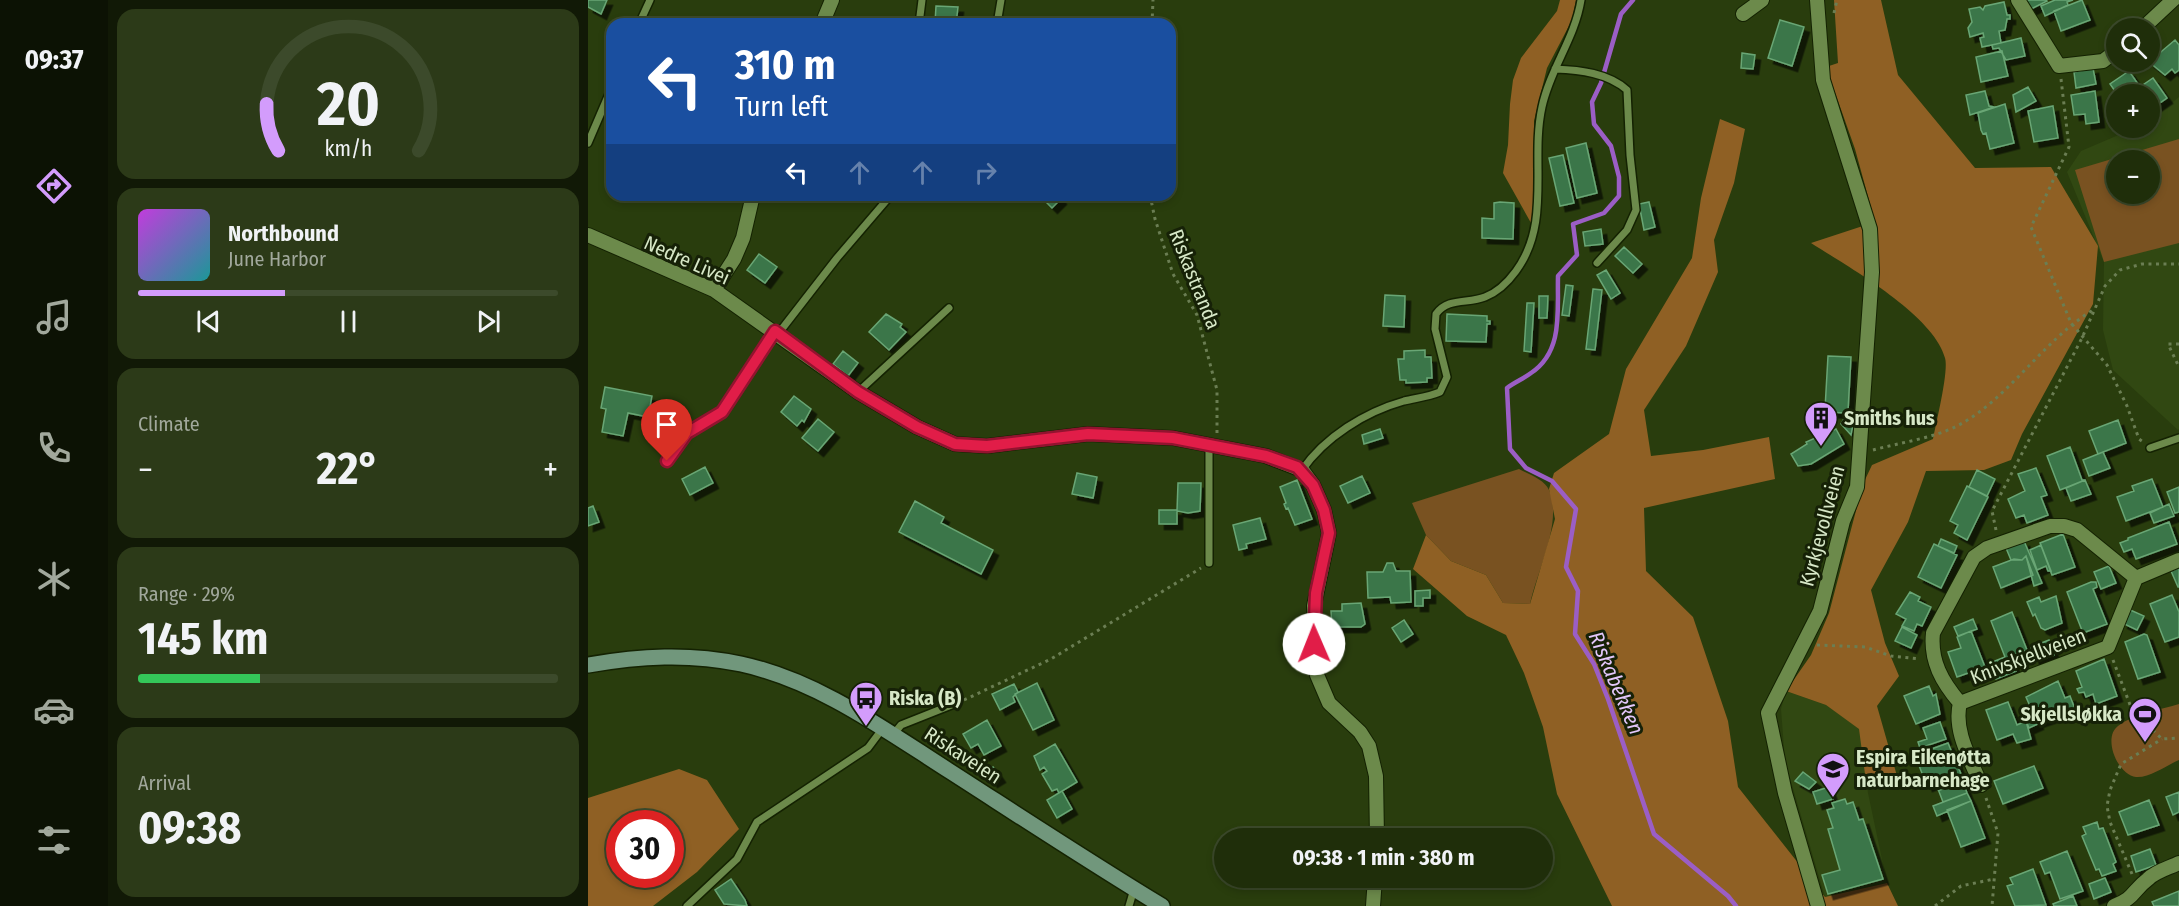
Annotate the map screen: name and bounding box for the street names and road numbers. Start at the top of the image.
street label: Riskastranda [1164,226,1226,332]
street label: Nedre Livei [640,230,734,290]
street label: Kyrkjevollveien [1794,463,1850,589]
street label: Knivskjellveien [1967,623,2089,689]
street label: Riskaveien [920,721,1006,789]

